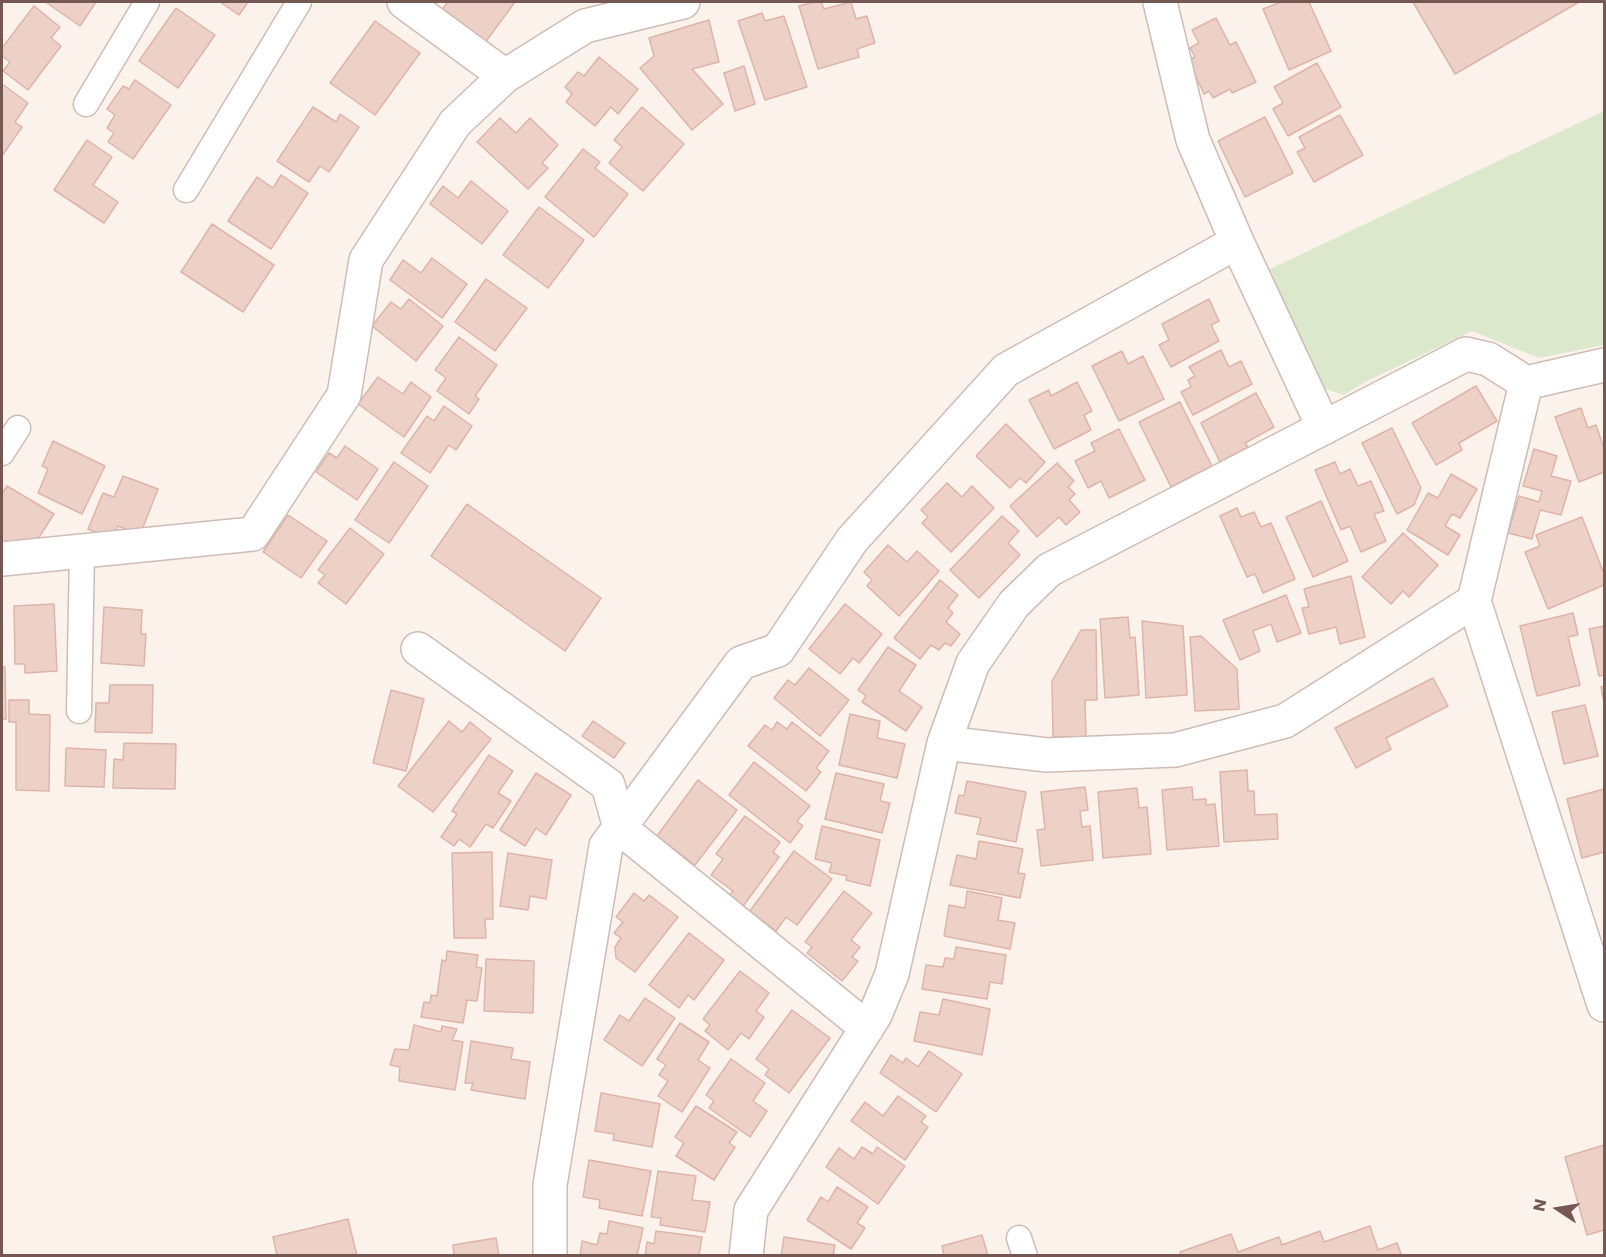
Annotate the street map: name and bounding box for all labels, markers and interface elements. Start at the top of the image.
north arrow [1528,1179,1588,1239]
text: N [1527,1197,1552,1213]

